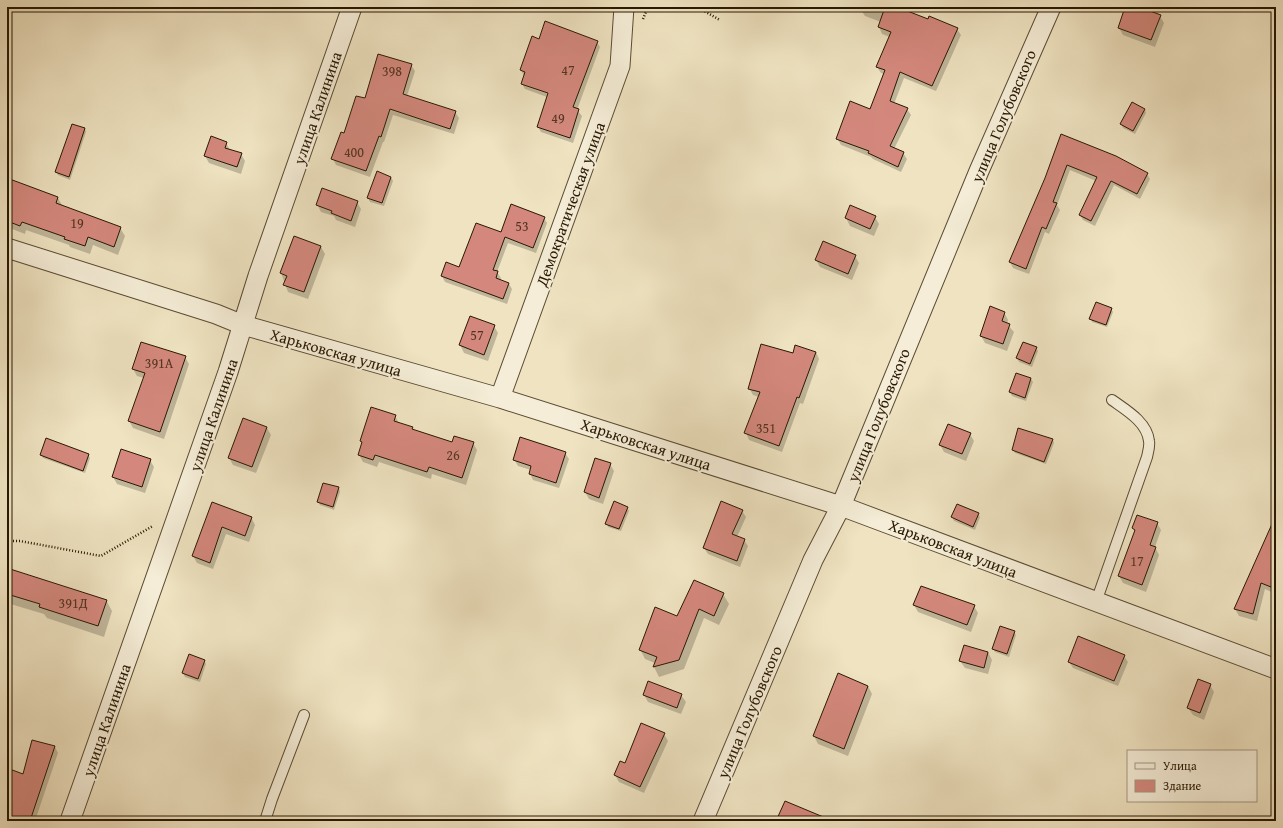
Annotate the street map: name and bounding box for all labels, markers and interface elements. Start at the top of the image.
street label: улица Голубовского [964,46,1042,187]
street label: улица Калинина [286,48,348,169]
house number: 47 [561,60,575,80]
house number: 398 [382,61,402,81]
house number: 49 [551,108,565,128]
street label: Демократическая улица [529,118,611,290]
house number: 400 [344,142,364,162]
house number: 19 [70,213,84,233]
house number: 53 [515,216,529,236]
street label: Харьковская улица [267,322,405,382]
house number: 57 [470,325,484,345]
street label: улица Голубовского [840,345,916,486]
house number: 391А [145,353,174,373]
street label: улица Калинина [182,355,244,476]
street label: Харьковская улица [578,412,715,477]
house number: 351 [756,418,776,438]
house number: 26 [446,445,460,465]
street label: Харьковская улица [885,512,1021,584]
house number: 17 [1130,551,1144,571]
house number: 391Д [58,593,88,613]
street label: улица Голубовского [710,642,788,783]
street label: улица Калинина [75,660,137,781]
legend [1127,750,1257,802]
text: Улица [1163,757,1197,774]
text: Здание [1163,777,1202,794]

